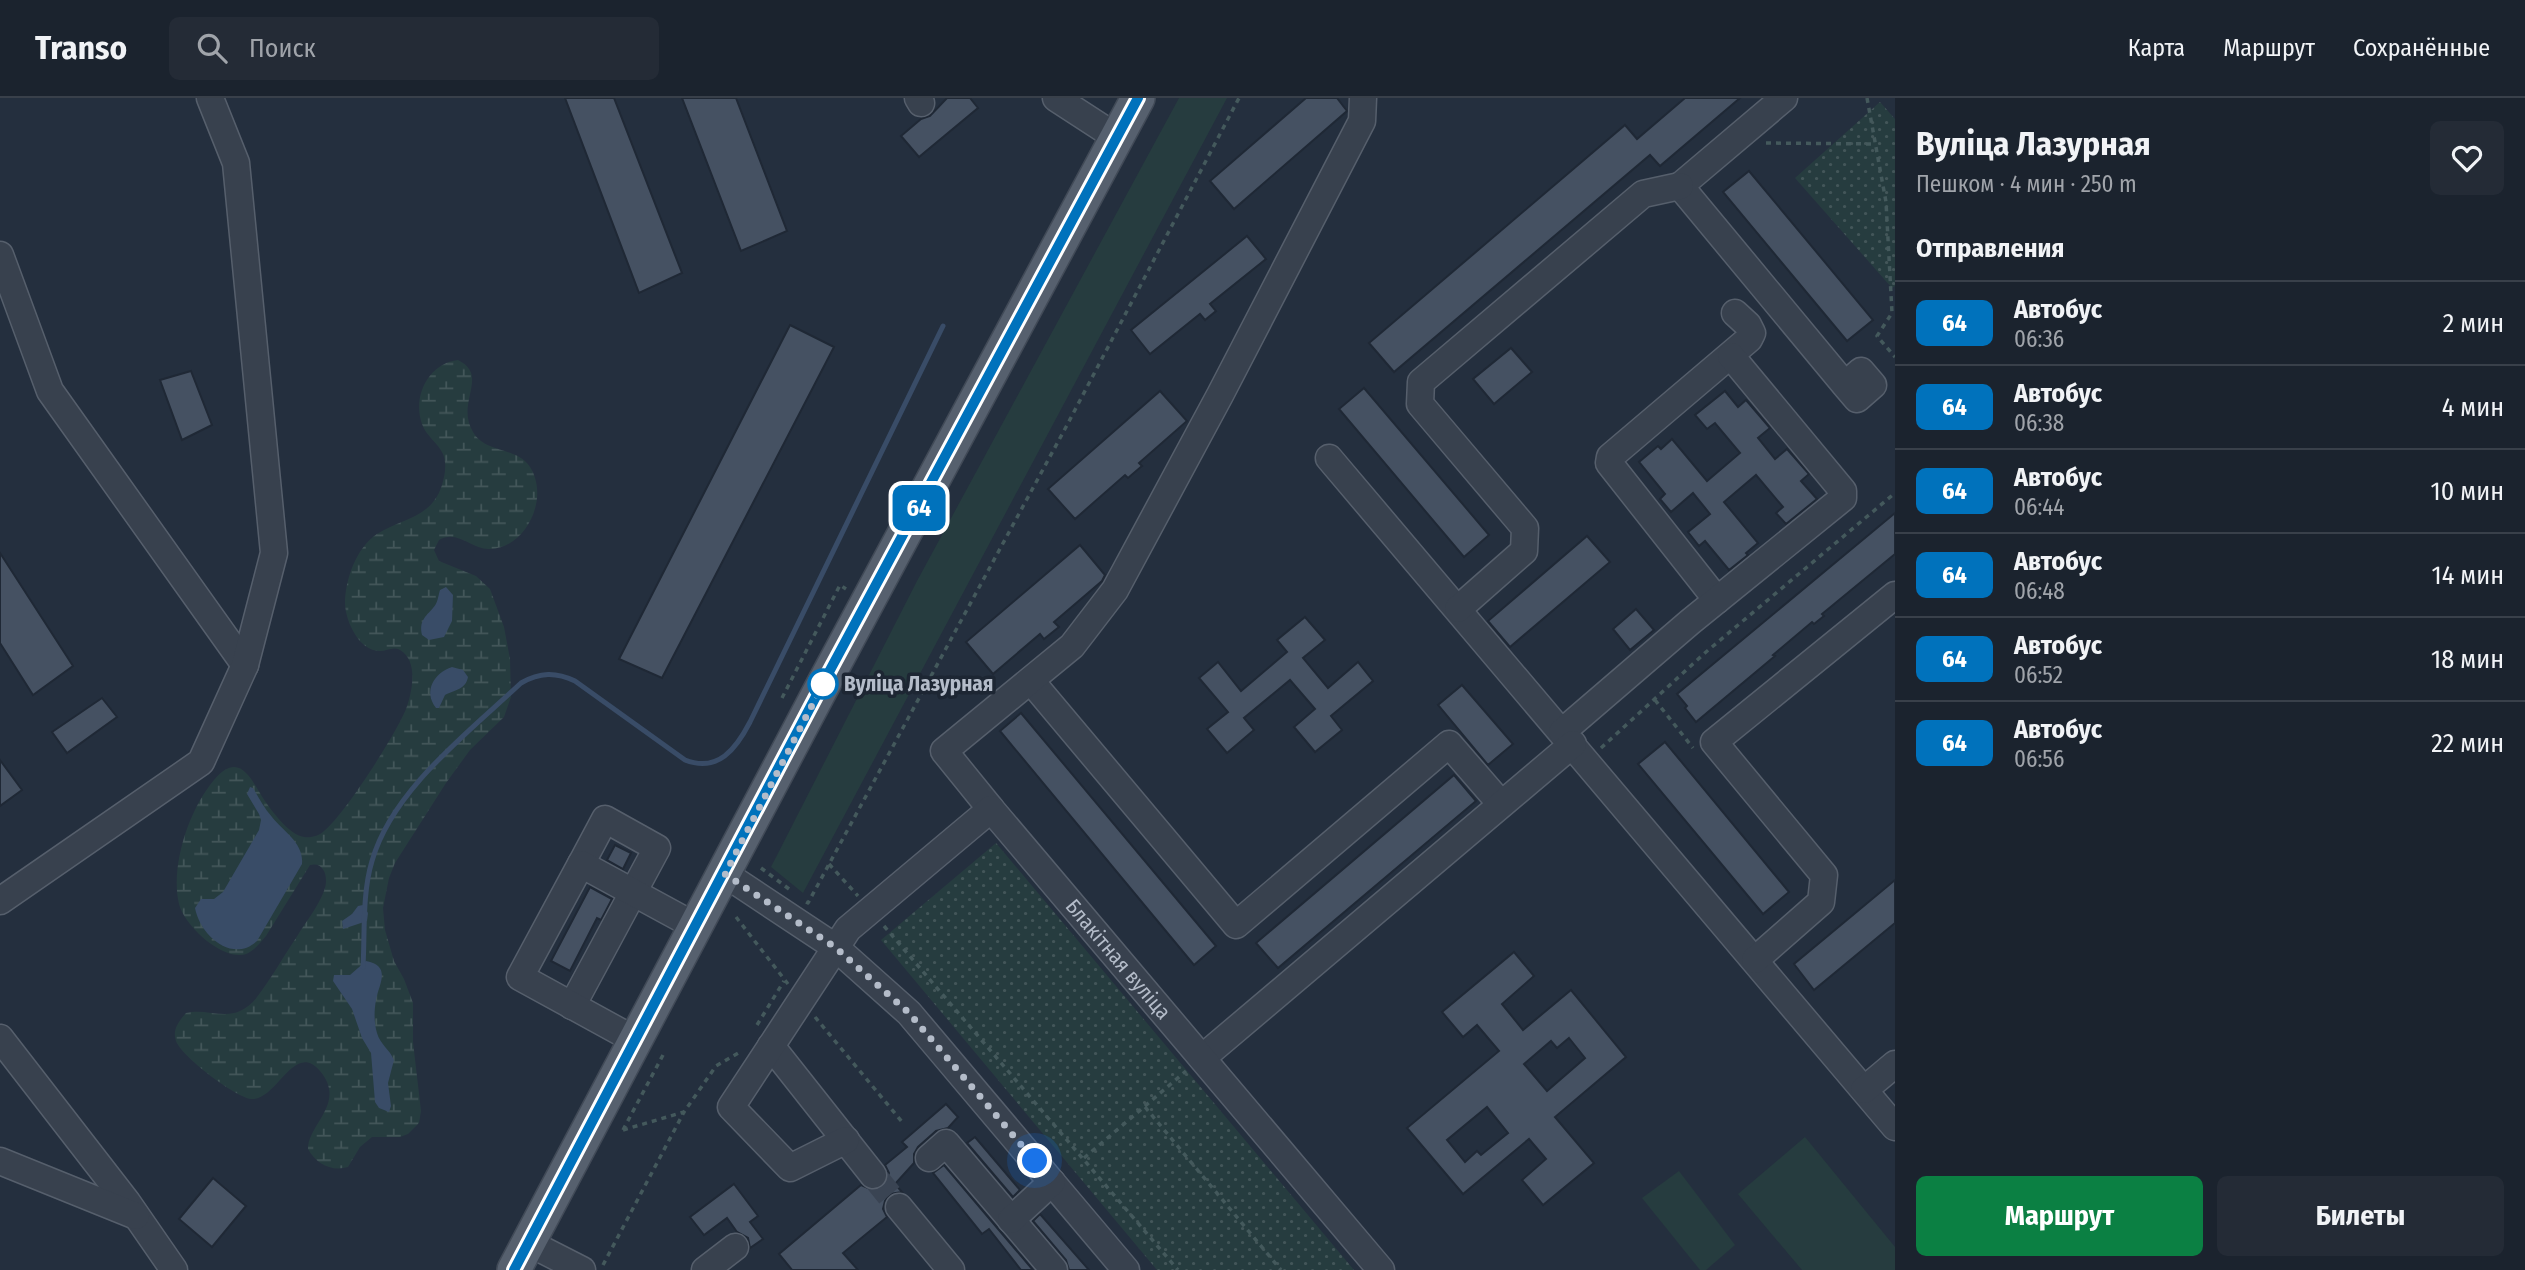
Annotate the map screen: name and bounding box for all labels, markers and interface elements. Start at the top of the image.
search box [169,17,659,80]
text: Transo [35,28,127,68]
icon: search [193,29,231,67]
text: Поиск [249,33,316,64]
text: Карта [2128,34,2185,62]
text: Маршрут [2223,34,2315,62]
text: Сохранённые [2353,34,2490,62]
button: heart [2430,121,2504,195]
text: Вуліца Лазурная [1916,124,2151,164]
text: Пешком · 4 мин · 250 m [1916,170,2137,198]
text: Отправления [1916,233,2065,264]
text: Автобус [2014,294,2102,325]
text: 2 мин [2443,308,2504,339]
text: 64 [1942,309,1967,337]
text: 06:36 [2014,325,2064,353]
text: Автобус [2014,378,2102,409]
text: 4 мин [2442,392,2504,423]
text: 64 [1942,393,1967,421]
text: 06:38 [2014,409,2064,437]
text: Автобус [2014,462,2102,493]
text: 10 мин [2431,476,2504,507]
text: 64 [1942,477,1967,505]
line badge: 64 [888,485,950,531]
text: 06:44 [2014,493,2064,521]
text: 64 [907,494,931,522]
text: Автобус [2014,546,2102,577]
text: 14 мин [2432,560,2504,591]
text: 64 [1942,561,1967,589]
text: 06:48 [2014,577,2065,605]
text: Автобус [2014,630,2102,661]
text: 18 мин [2431,644,2504,675]
text: 64 [1942,645,1967,673]
text: 06:52 [2014,661,2063,689]
marker: Вуліца Лазурная [808,669,838,699]
place label: Вуліца Лазурная [844,671,993,697]
text: Автобус [2014,714,2102,745]
text: 22 мин [2431,728,2504,759]
text: 64 [1942,729,1967,757]
text: 06:56 [2014,745,2064,773]
street label: Блакітная вуліца [1060,894,1176,1025]
your location [1017,1143,1052,1178]
button: Маршрут [1916,1176,2203,1256]
button: Билеты [2217,1176,2504,1256]

